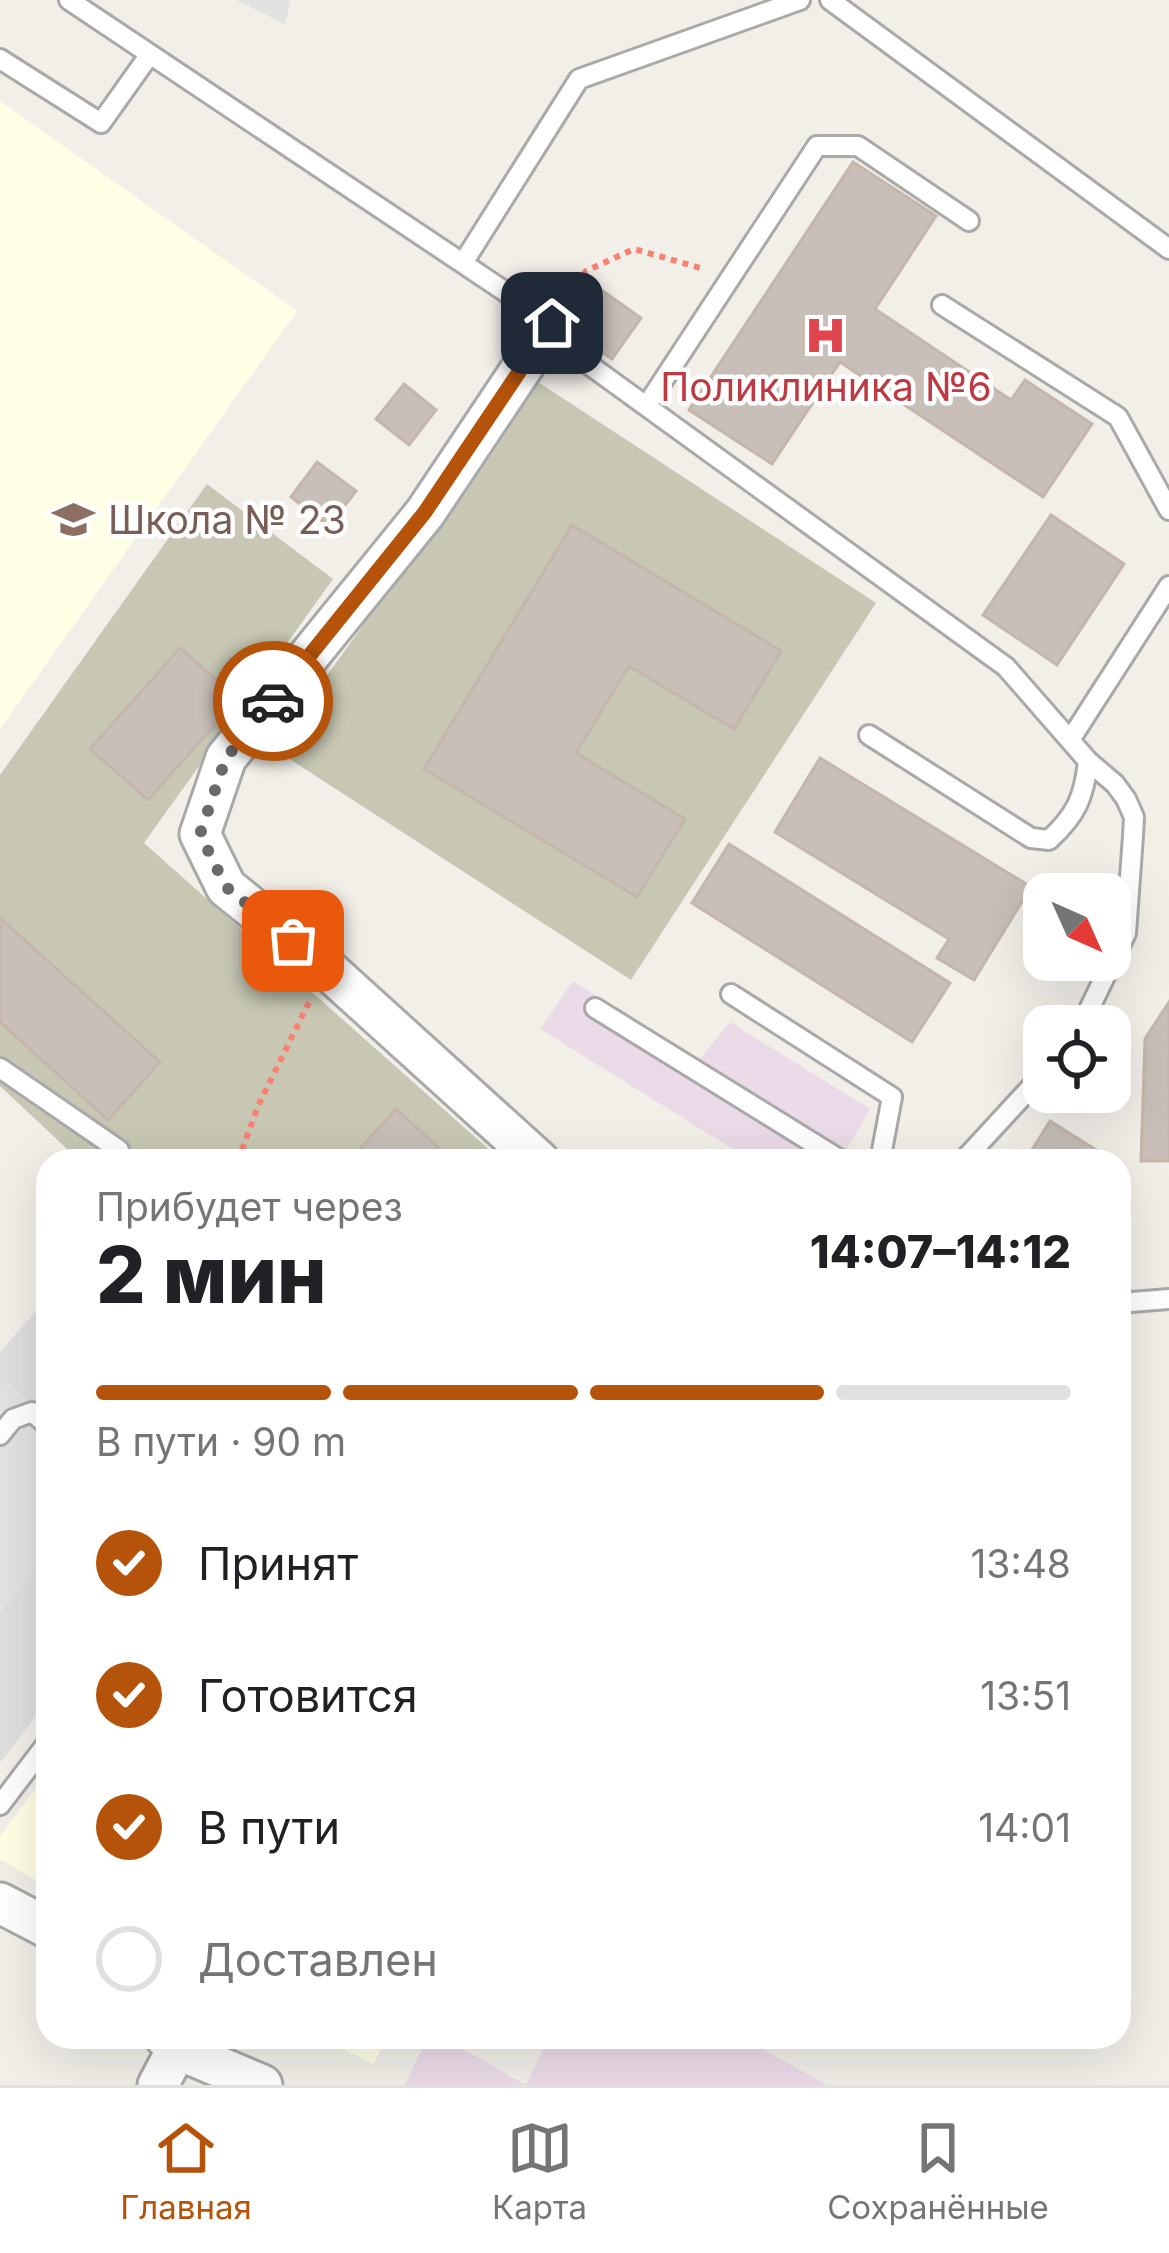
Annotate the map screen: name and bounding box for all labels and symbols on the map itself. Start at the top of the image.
pin [501,272,603,374]
hospital icon: Поликлиника №6 [803,312,849,358]
place label: Поликлиника №6 [660,363,992,410]
place label: Школа № 23 [108,496,346,543]
school or university icon: Школа № 23 [51,497,97,543]
courier [213,641,333,761]
north arrow [1023,873,1131,981]
pin [242,890,344,992]

